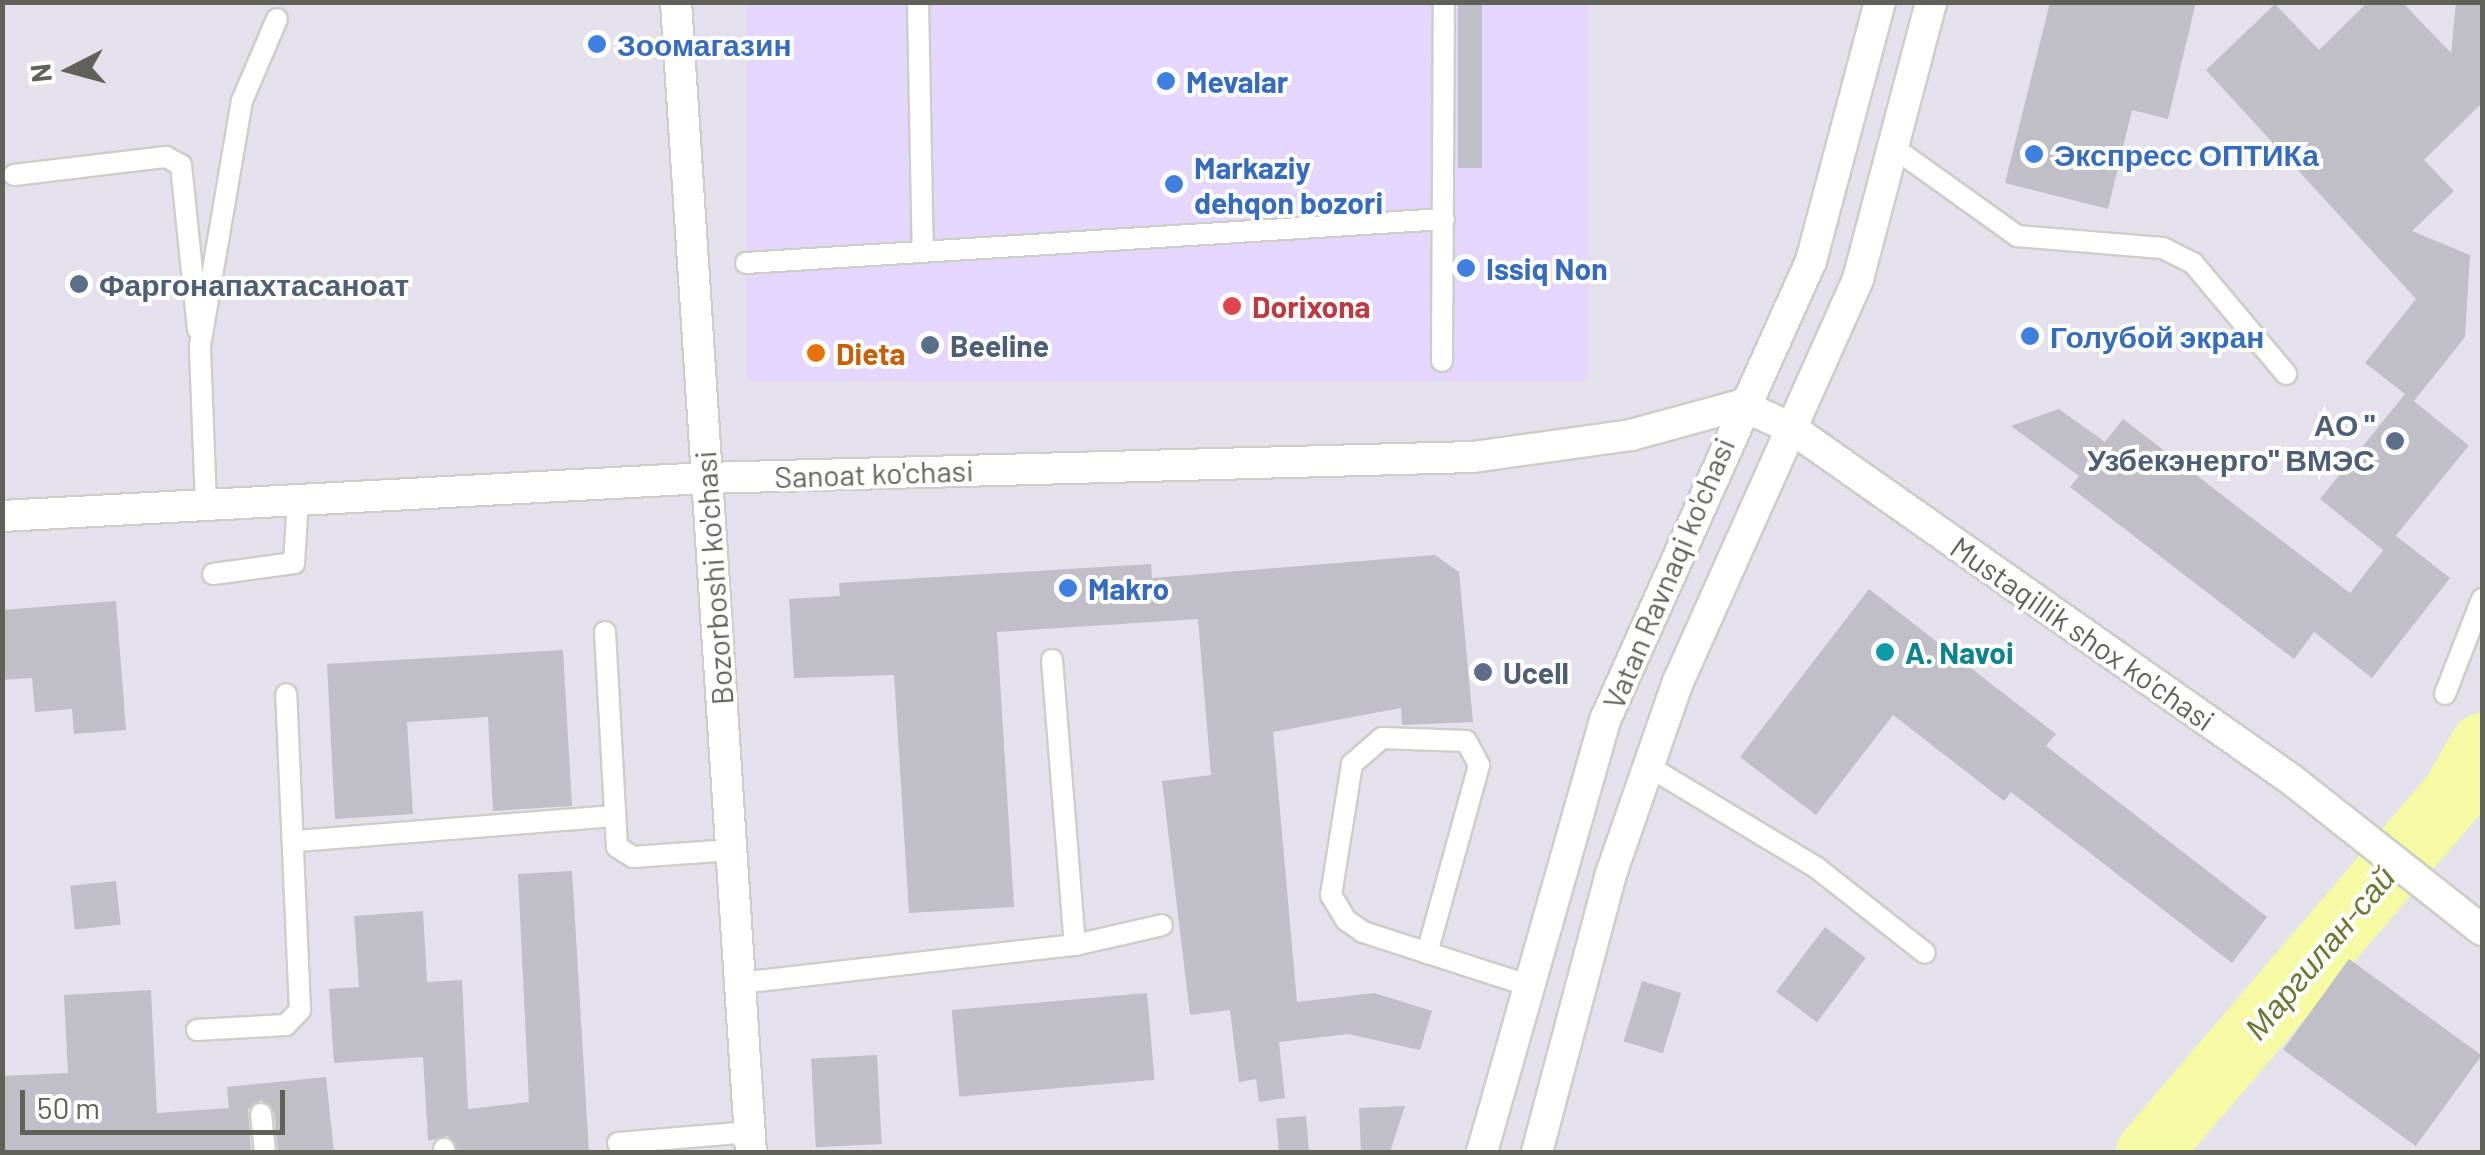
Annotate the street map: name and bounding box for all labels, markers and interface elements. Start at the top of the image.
north arrow [20,20,120,120]
place label: Зоомагазин [617,26,792,62]
marker: Зоомагазин [586,33,608,55]
text: N [22,62,58,84]
place label: Mevalar [1186,63,1288,99]
marker: Mevalar [1155,70,1177,92]
place label: Экспресс ОПТИКа [2054,136,2319,172]
marker: Экспресс ОПТИКа [2023,143,2045,165]
place label: Markaziy dehqon bozori [1194,149,1383,220]
marker: Markaziy dehqon bozori [1163,173,1185,195]
place label: Issiq Non [1486,250,1608,286]
marker: Issiq Non [1455,257,1477,279]
place label: Фаргонапахтасаноат [99,266,409,302]
marker: Фаргонапахтасаноат [68,273,90,295]
place label: Dorixona [1252,288,1370,324]
marker: Dorixona [1221,295,1243,317]
place label: Голубой экран [2050,318,2264,354]
marker: Голубой экран [2019,325,2041,347]
place label: Beeline [950,327,1049,363]
marker: Beeline [919,334,941,356]
place label: Dieta [836,335,905,371]
marker: Dieta [805,342,827,364]
place label: АО " Узбекэнерго" ВМЭС [2087,406,2375,476]
marker: АО " Узбекэнерго" ВМЭС [2384,430,2406,452]
street label: Vatan Ravnaqi ko'chasi [1594,432,1742,714]
street label: Bozorboshi ko'chasi [686,450,740,706]
street label: Sanoat ko'chasi [774,452,974,494]
street label: Mustaqillik shox ko'chasi [1944,528,2222,738]
place label: Makro [1088,570,1169,606]
marker: Makro [1057,577,1079,599]
place label: A. Navoi [1905,634,2014,670]
marker: A. Navoi [1874,641,1896,663]
place label: Ucell [1503,654,1569,690]
marker: Ucell [1472,661,1494,683]
water label: Маргилан-сай [2236,858,2402,1046]
scale bar [25,1070,290,1132]
text: 50 m [37,1089,100,1125]

